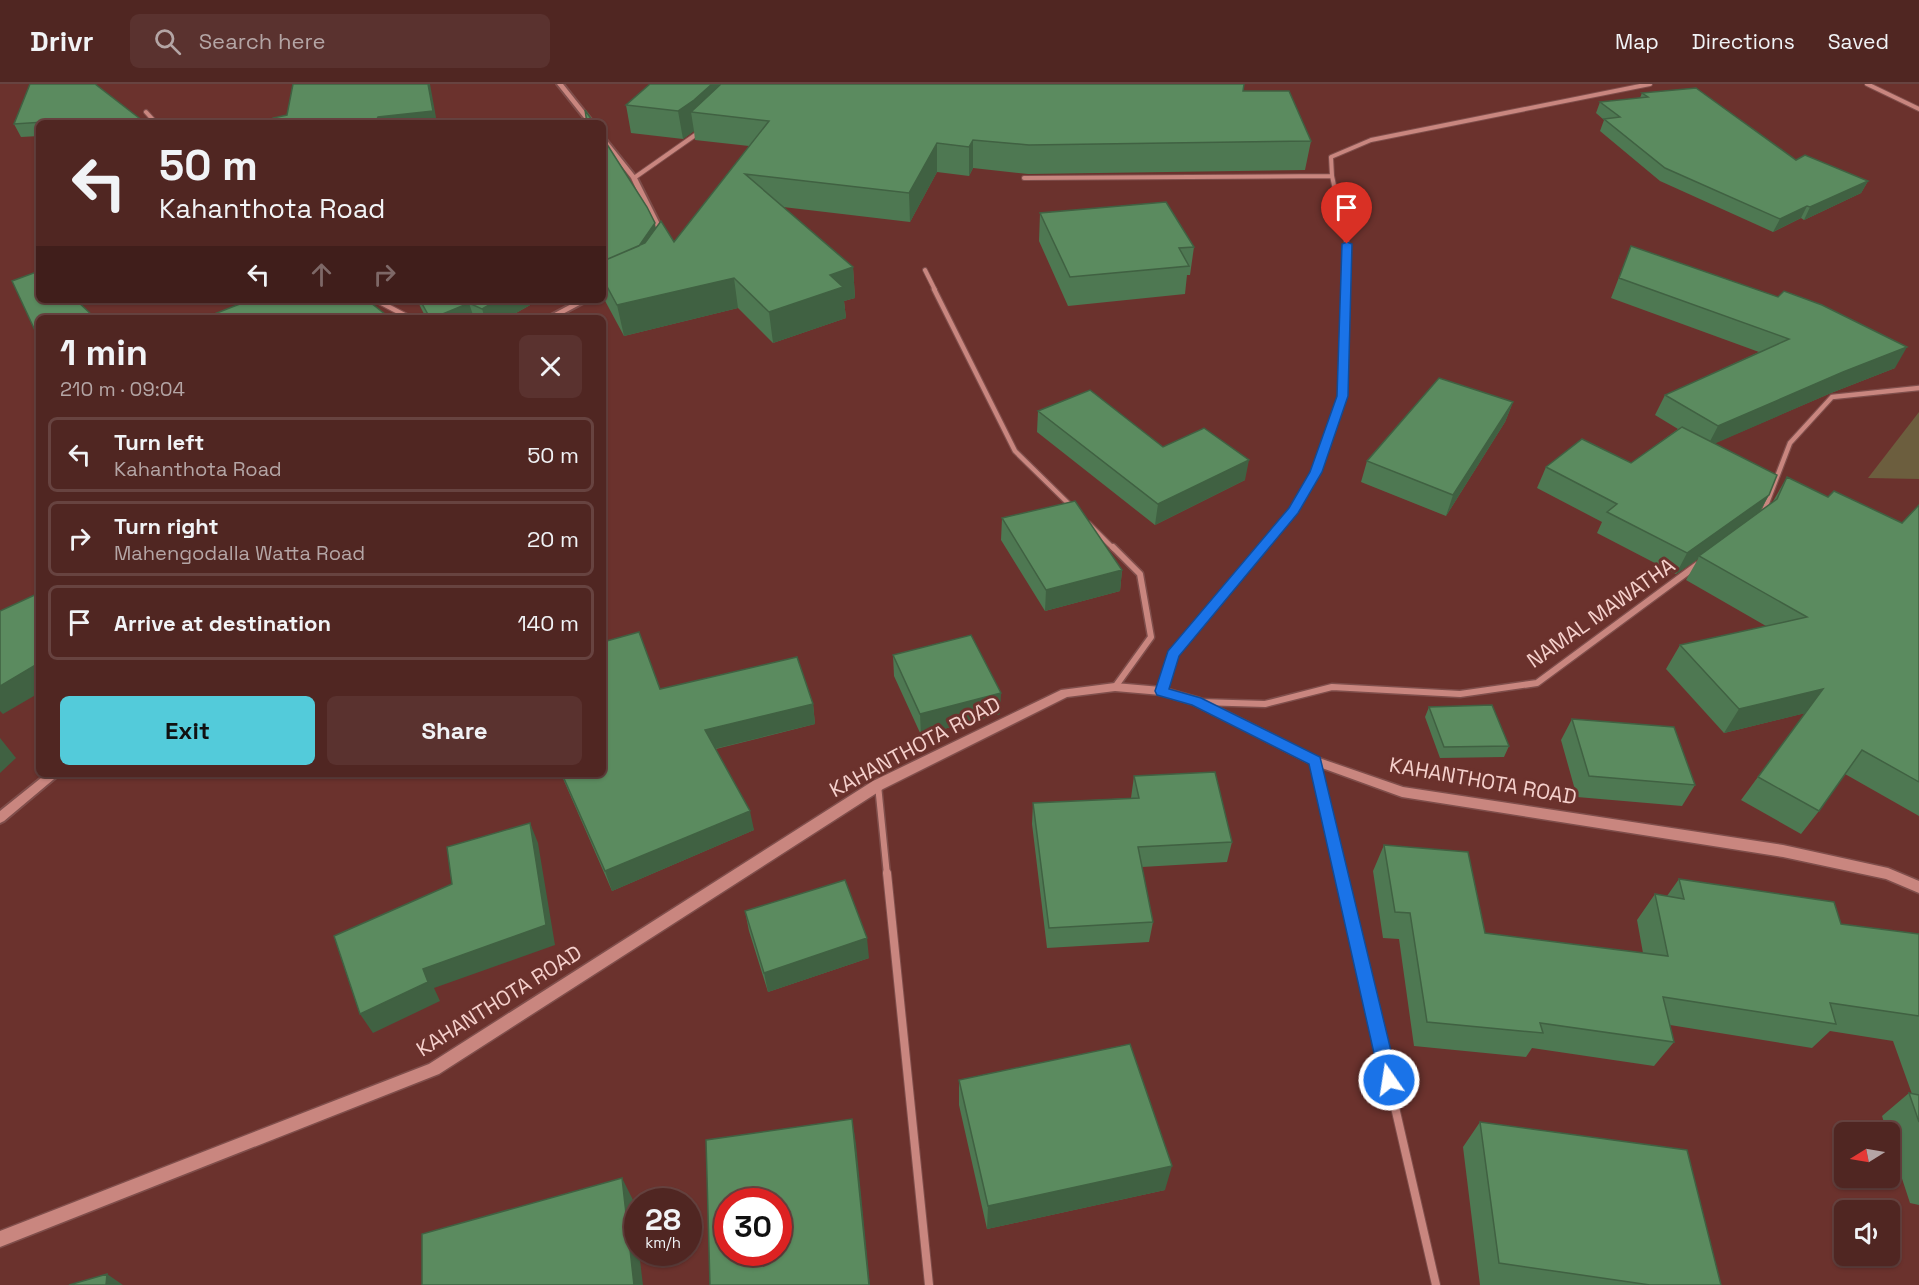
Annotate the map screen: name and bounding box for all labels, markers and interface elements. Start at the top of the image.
search box [130,14,550,68]
text: Drivr [30,23,94,59]
icon: search [151,25,184,58]
text: Search here [199,27,325,55]
text: Map [1615,28,1659,55]
text: Directions [1692,28,1795,55]
text: Saved [1828,28,1889,55]
text: 50 m [159,139,258,192]
icon: left [60,144,138,222]
pin [1321,182,1372,244]
text: Kahanthota Road [159,191,385,226]
icon: arrive [1330,191,1363,224]
icon: left [242,258,275,291]
icon: ahead [305,258,338,291]
icon: right [368,258,401,291]
text: 1 min [60,330,148,376]
button: close [519,335,582,398]
text: 210 m · 09:04 [60,376,185,402]
text: Turn left [114,428,204,456]
icon: left [63,438,96,471]
text: 50 m [527,441,579,469]
text: Kahanthota Road [114,456,282,482]
text: Turn right [114,512,219,540]
icon: right [63,522,96,555]
text: 20 m [527,525,579,553]
text: Mahengodalla Watta Road [114,540,365,566]
street label: NAMAL MAWATHA [1521,551,1680,674]
icon: arrive [63,606,96,639]
text: Arrive at destination [114,609,331,637]
text: 140 m [517,609,579,637]
street label: KAHANTHOTA ROAD [825,690,1005,803]
button: Exit [60,696,315,765]
button: Share [327,696,582,765]
street label: KAHANTHOTA ROAD [1387,751,1579,810]
street label: KAHANTHOTA ROAD [411,939,586,1062]
position arrow [1357,1048,1421,1112]
north arrow [1834,1122,1900,1188]
map controls [1834,1122,1900,1266]
speed limit sign: 30 [714,1188,792,1266]
text: 28 [645,1200,681,1239]
button: sound [1834,1200,1900,1266]
text: km/h [645,1233,681,1252]

